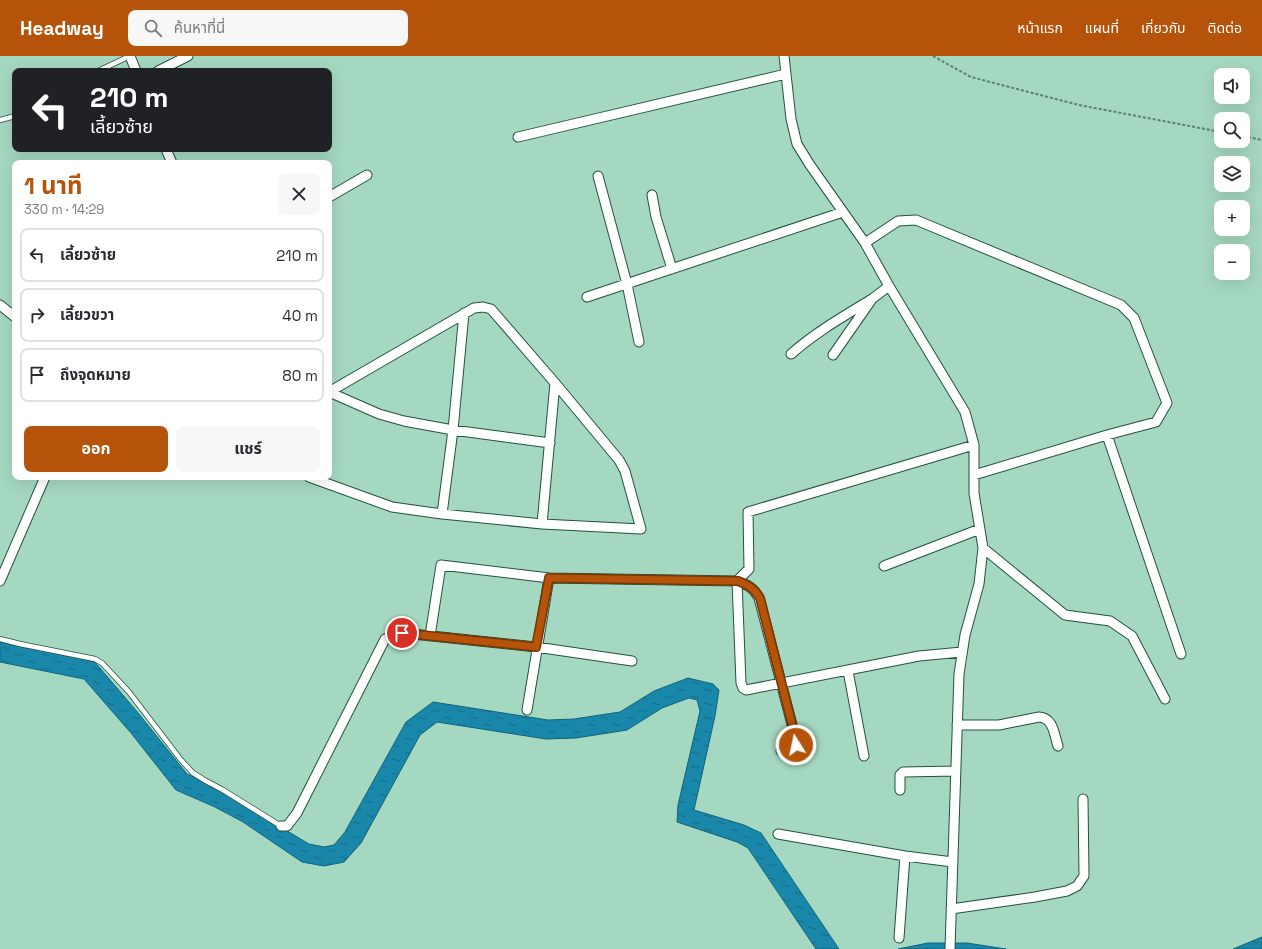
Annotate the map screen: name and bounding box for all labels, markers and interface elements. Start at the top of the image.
search box [128,10,408,46]
text: Headway [20,16,104,41]
icon: search [142,17,164,39]
text: ค้นหาที่นี่ [174,18,225,37]
text: หน้าแรก [1017,19,1063,37]
text: แผนที่ [1085,19,1119,37]
text: เกี่ยวกับ [1141,19,1186,37]
text: ติดต่อ [1208,19,1242,37]
map controls [1214,68,1250,280]
button: sound [1214,68,1250,104]
text: 210 m [90,79,168,115]
icon: left [24,84,76,136]
button: search [1214,112,1250,148]
text: เลี้ยวซ้าย [90,115,153,138]
button: layers [1214,156,1250,192]
text: 1 นาที [24,170,82,201]
button: close [278,173,320,215]
button: + [1214,200,1250,236]
text: 330 m · 14:29 [24,201,104,218]
icon: left [26,244,48,266]
button: − [1214,244,1250,280]
text: เลี้ยวซ้าย [60,245,116,264]
text: 210 m [276,246,318,265]
icon: right [26,304,48,326]
text: เลี้ยวขวา [60,305,114,324]
text: 40 m [282,306,318,325]
icon: arrive [26,364,48,386]
text: ถึงจุดหมาย [60,365,131,384]
text: 80 m [282,366,318,385]
button: ออก [24,426,168,472]
button: แชร์ [176,426,320,472]
pin [385,616,419,650]
icon: arrive [391,622,413,644]
position arrow [775,724,817,766]

